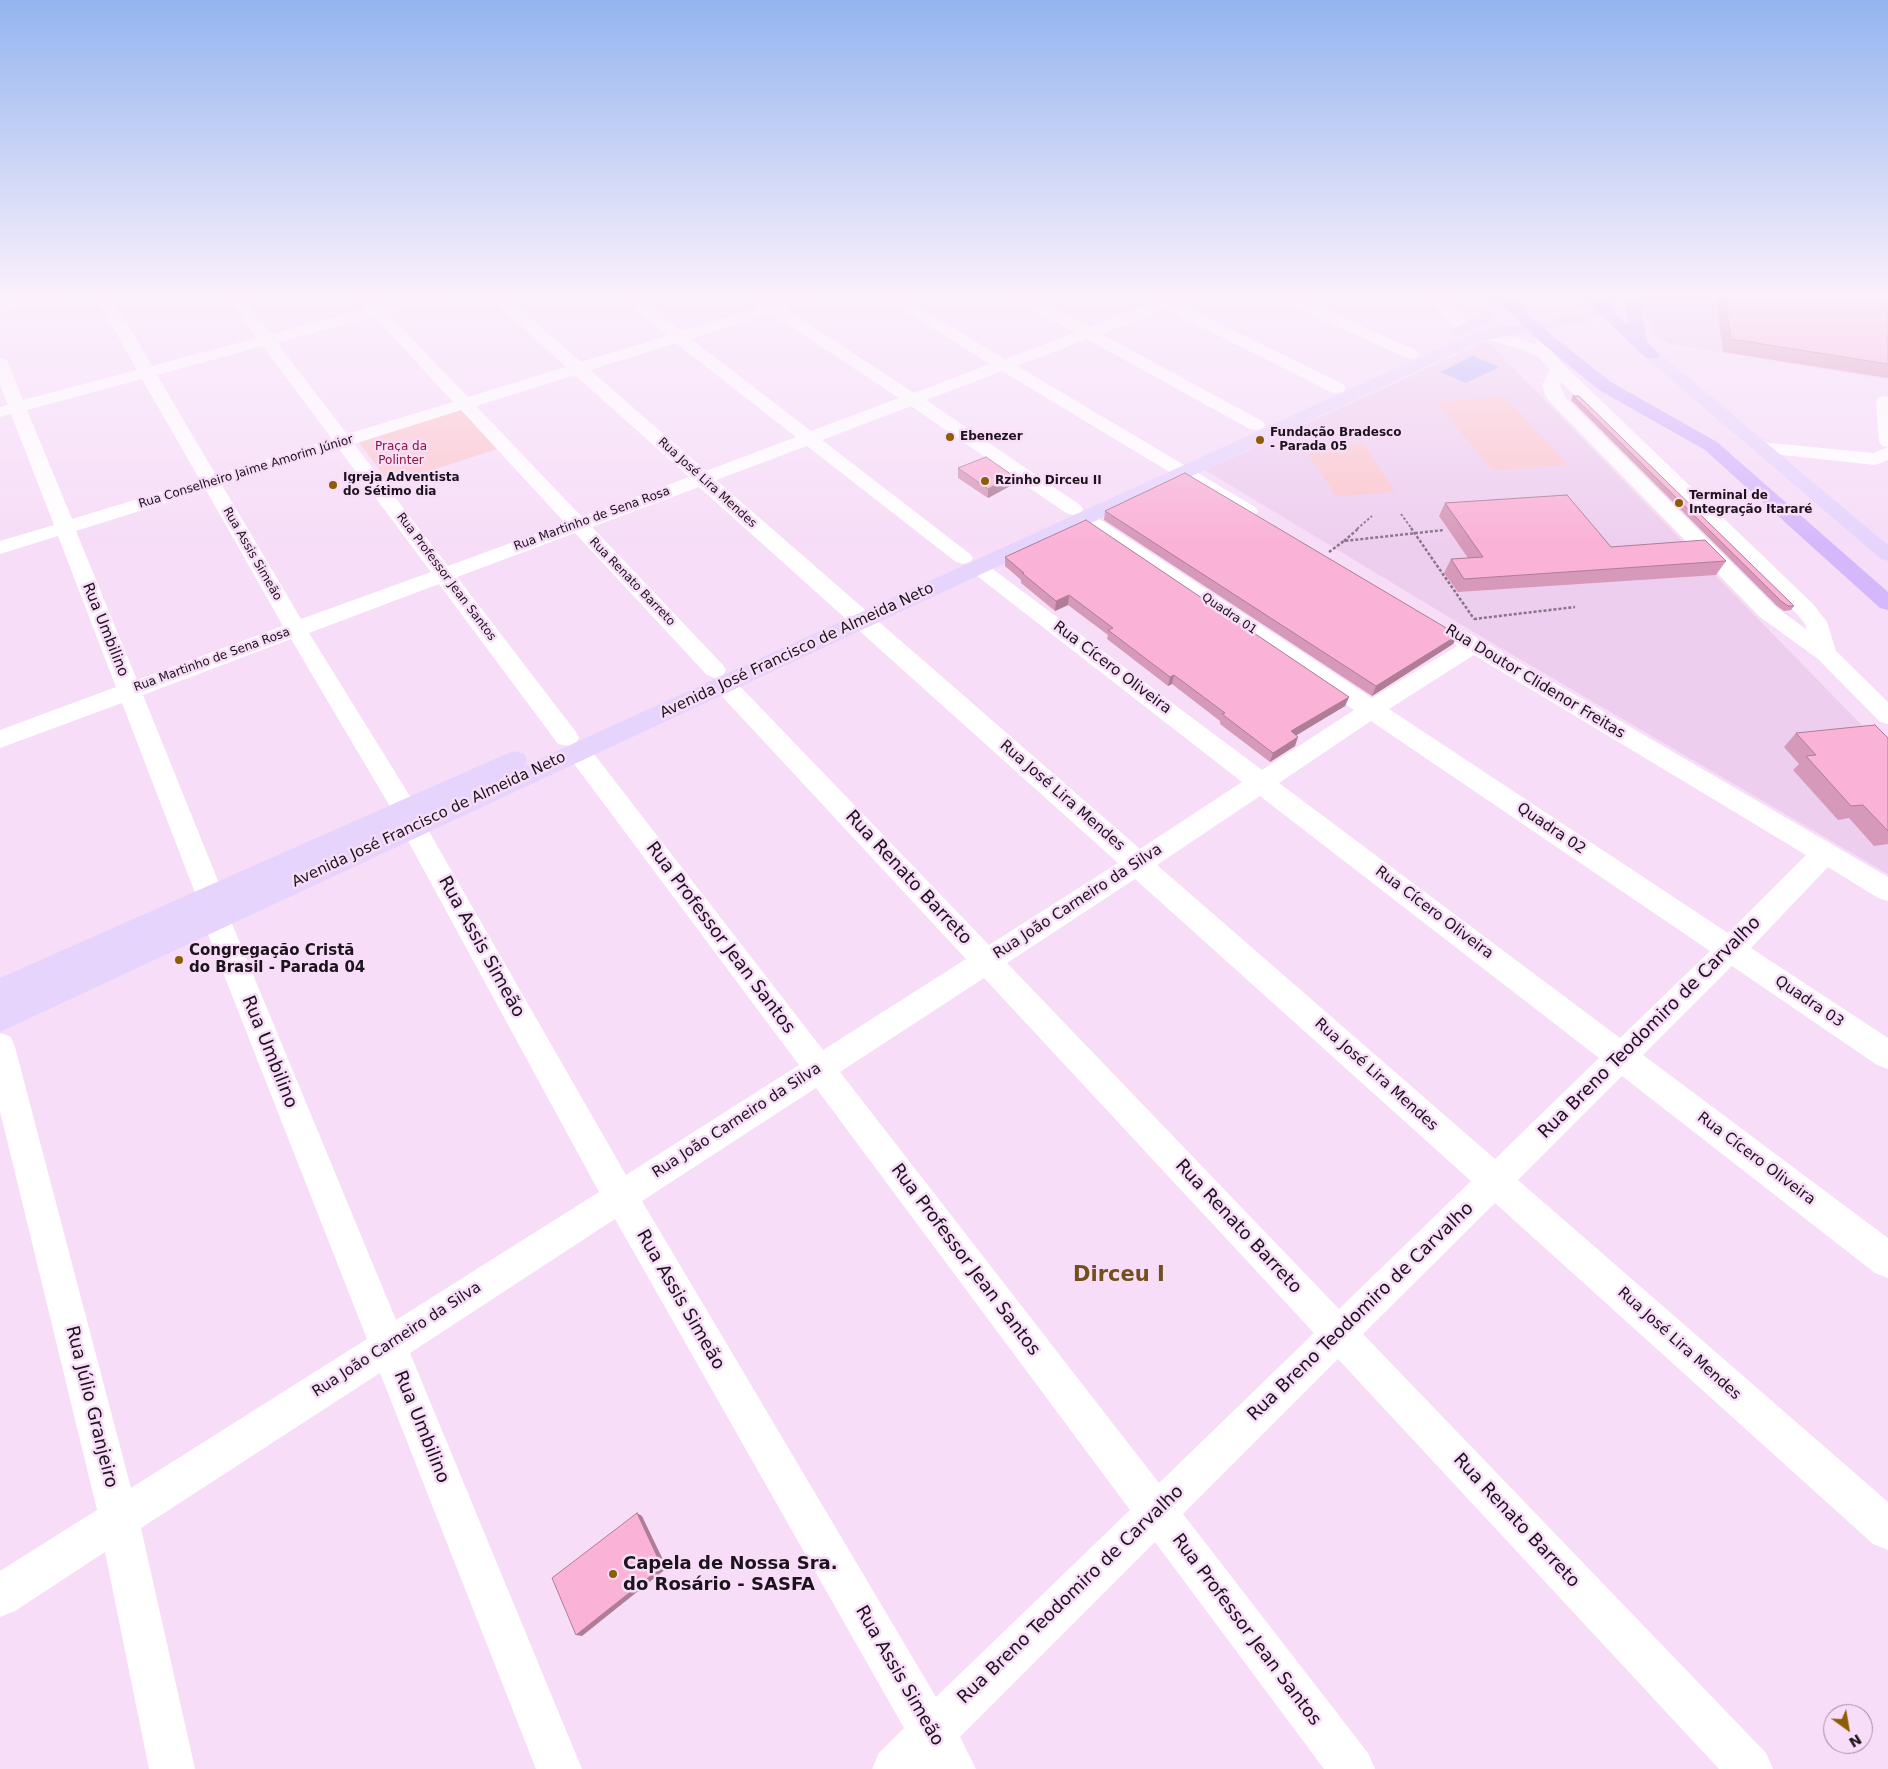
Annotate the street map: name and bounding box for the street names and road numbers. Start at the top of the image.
street label: Rua Conselheiro Jaime Amorim Júnior [137,432,355,512]
street label: Rua José Lira Mendes [655,435,759,531]
street label: Rua Martinho de Sena Rosa [512,484,672,554]
street label: Rua Assis Simeão [219,505,285,603]
street label: Rua Professor Jean Santos [393,510,499,644]
street label: Rua Renato Barreto [586,535,678,629]
street label: Avenida José Francisco de Almeida Neto [657,579,937,723]
street label: Rua Umbilino [78,580,132,680]
street label: Quadra 01 [1199,590,1259,638]
street label: Rua Cícero Oliveira [1050,618,1174,718]
street label: Rua Doutor Clidenor Freitas [1442,621,1628,743]
street label: Rua Martinho de Sena Rosa [132,625,292,695]
street label: Rua José Lira Mendes [996,737,1128,855]
street label: Avenida José Francisco de Almeida Neto [289,748,569,892]
street label: Quadra 02 [1513,799,1589,859]
street label: Rua Renato Barreto [840,806,976,950]
street label: Rua Professor Jean Santos [641,838,799,1038]
street label: Rua João Carneiro da Silva [990,841,1166,963]
street label: Rua Cícero Oliveira [1372,863,1496,963]
street label: Rua Assis Simeão [433,873,529,1021]
street label: Rua Breno Teodomiro de Carvalho [1534,912,1766,1144]
street label: Quadra 03 [1771,972,1847,1032]
street label: Rua Umbilino [237,993,301,1111]
street label: Rua José Lira Mendes [1311,1015,1441,1135]
street label: Rua João Carneiro da Silva [649,1060,825,1182]
street label: Rua Cícero Oliveira [1694,1109,1818,1209]
street label: Rua Renato Barreto [1170,1155,1306,1299]
street label: Rua Professor Jean Santos [886,1160,1044,1360]
street label: Rua Breno Teodomiro de Carvalho [1244,1198,1478,1426]
street label: Rua Assis Simeão [631,1226,729,1374]
street label: Rua João Carneiro da Silva [309,1279,485,1401]
street label: Rua José Lira Mendes [1614,1284,1744,1404]
street label: Rua Júlio Granjeiro [60,1324,122,1490]
street label: Rua Umbilino [389,1368,453,1486]
street label: Rua Renato Barreto [1448,1449,1584,1593]
street label: Rua Breno Teodomiro de Carvalho [954,1481,1188,1709]
street label: Rua Professor Jean Santos [1167,1530,1325,1730]
street label: Rua Assis Simeão [850,1602,948,1750]

